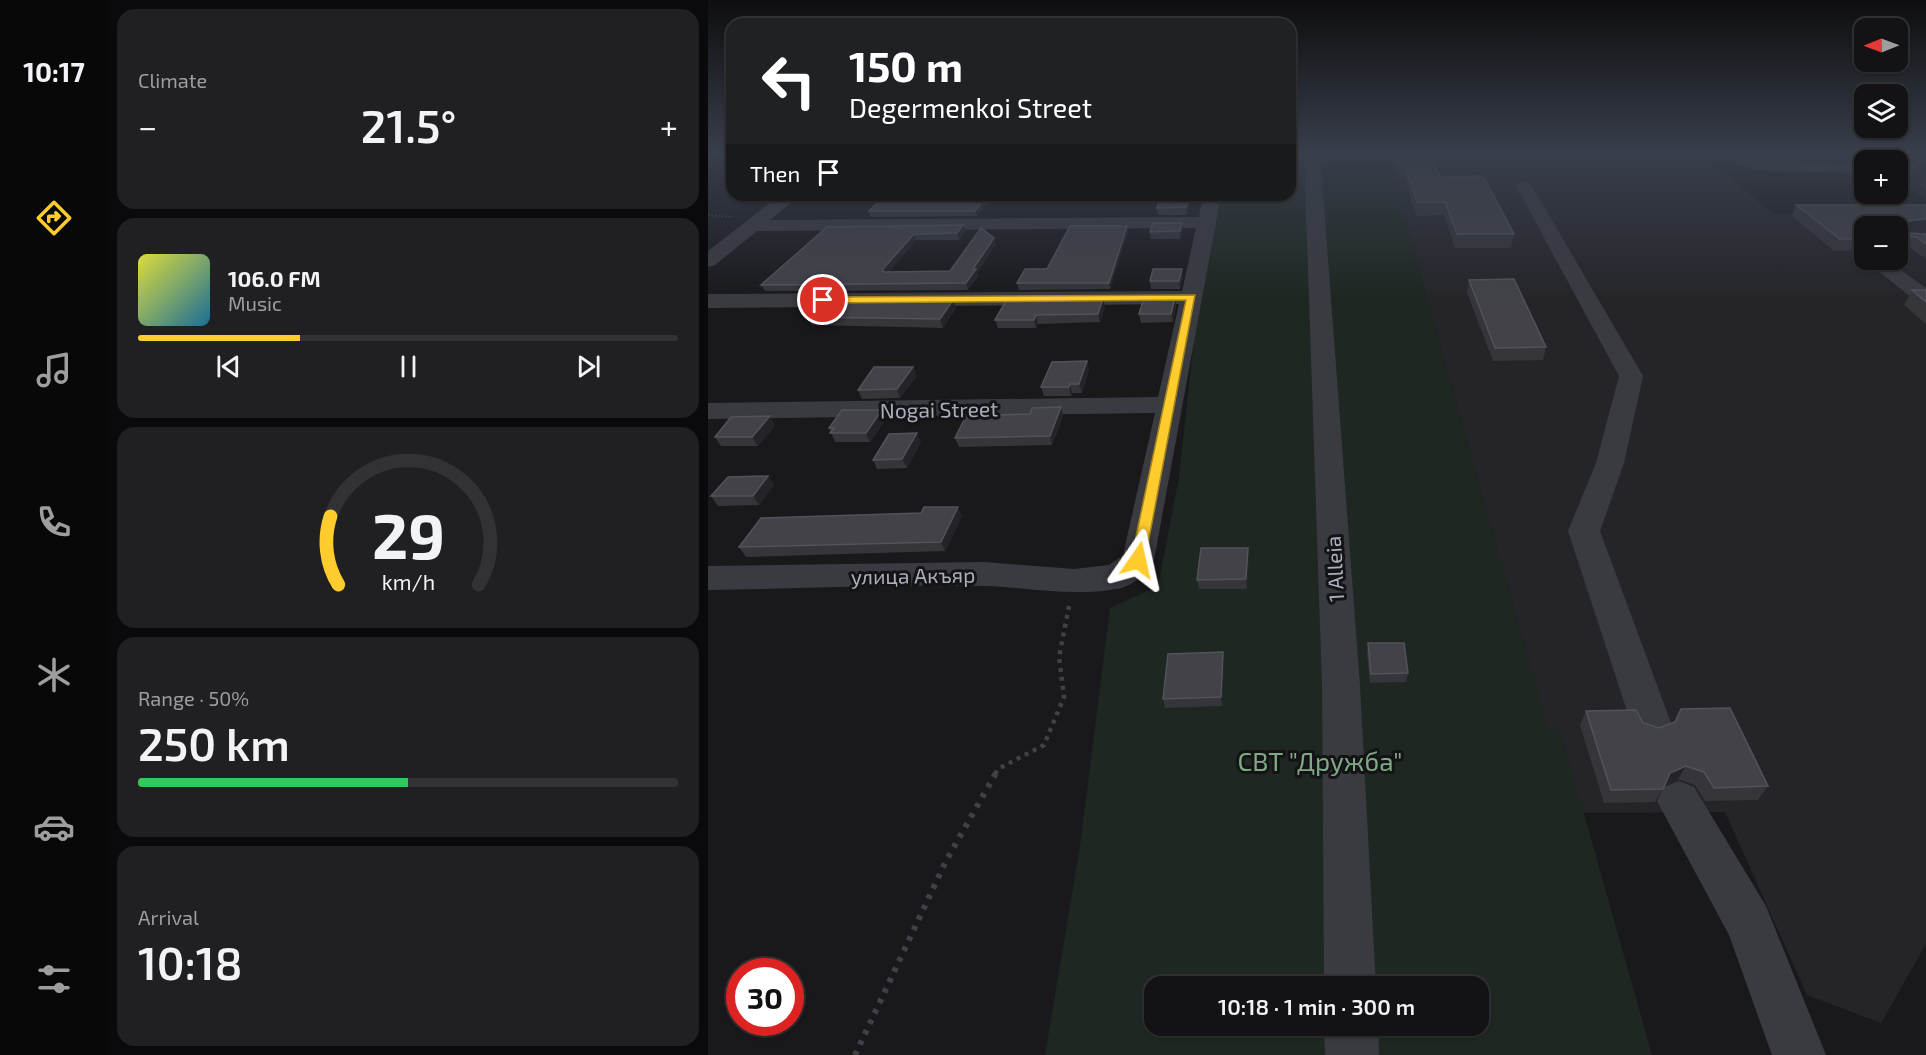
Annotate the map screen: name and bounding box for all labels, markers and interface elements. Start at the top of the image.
north arrow [1854,18,1908,72]
map controls [1854,18,1908,270]
text: 150 m [849,40,963,90]
icon: left [750,42,828,120]
text: 10:17 [23,55,85,87]
text: Climate [138,68,207,92]
button: layers [1854,84,1908,138]
text: Degermenkoi Street [849,91,1092,123]
text: 21.5° [361,98,456,152]
text: − [138,106,157,146]
text: + [660,106,678,146]
button: + [1854,150,1908,204]
icon: arrive [812,156,845,189]
text: Then [750,160,800,186]
icon: directions [33,197,75,239]
button: − [1854,216,1908,270]
text: 106.0 FM [228,265,321,291]
pin [797,274,848,325]
icon: arrive [806,283,839,316]
text: Music [228,291,282,315]
icon: music [33,349,75,391]
icon: previous [212,350,245,383]
icon: pause [392,350,425,383]
icon: next [572,350,605,383]
street label: Nogai Street [880,395,998,423]
text: 29 [371,497,445,572]
icon: phone [33,501,75,543]
position arrow [1106,528,1170,592]
street label: 1 Alleia [1320,535,1348,603]
street label: улица Акъяр [851,561,976,590]
text: km/h [381,569,435,594]
icon: climate [33,654,75,696]
text: Range · 50% [138,686,249,710]
text: 250 km [138,716,290,770]
park label: СВТ "Дружба" [1238,745,1403,777]
icon: car [33,806,75,848]
text: Arrival [138,905,199,929]
text: 10:18 [138,935,242,989]
icon: filters [33,958,75,1000]
speed limit sign: 30 [726,958,804,1036]
text: 10:18 · 1 min · 300 m [1218,993,1415,1019]

